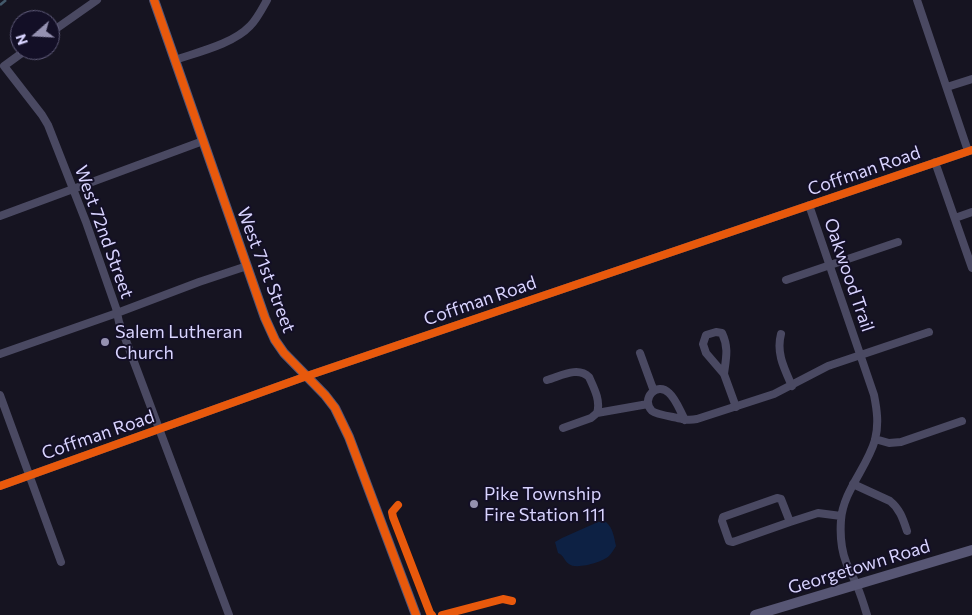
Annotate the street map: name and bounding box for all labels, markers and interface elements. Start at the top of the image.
north arrow [10,10,60,60]
text: N [12,32,31,47]
street label: Coffman Road [805,142,923,200]
street label: West 72nd Street [70,162,138,302]
street label: West 71st Street [232,204,300,336]
street label: Oakwood Trail [819,215,879,335]
street label: Coffman Road [421,272,539,330]
place label: Salem Lutheran Church [115,321,242,364]
marker: Salem Lutheran Church [99,336,111,348]
street label: Coffman Road [39,406,157,464]
place label: Pike Township Fire Station 111 [484,483,606,526]
marker: Pike Township Fire Station 111 [468,498,480,510]
street label: Georgetown Road [785,535,933,599]

